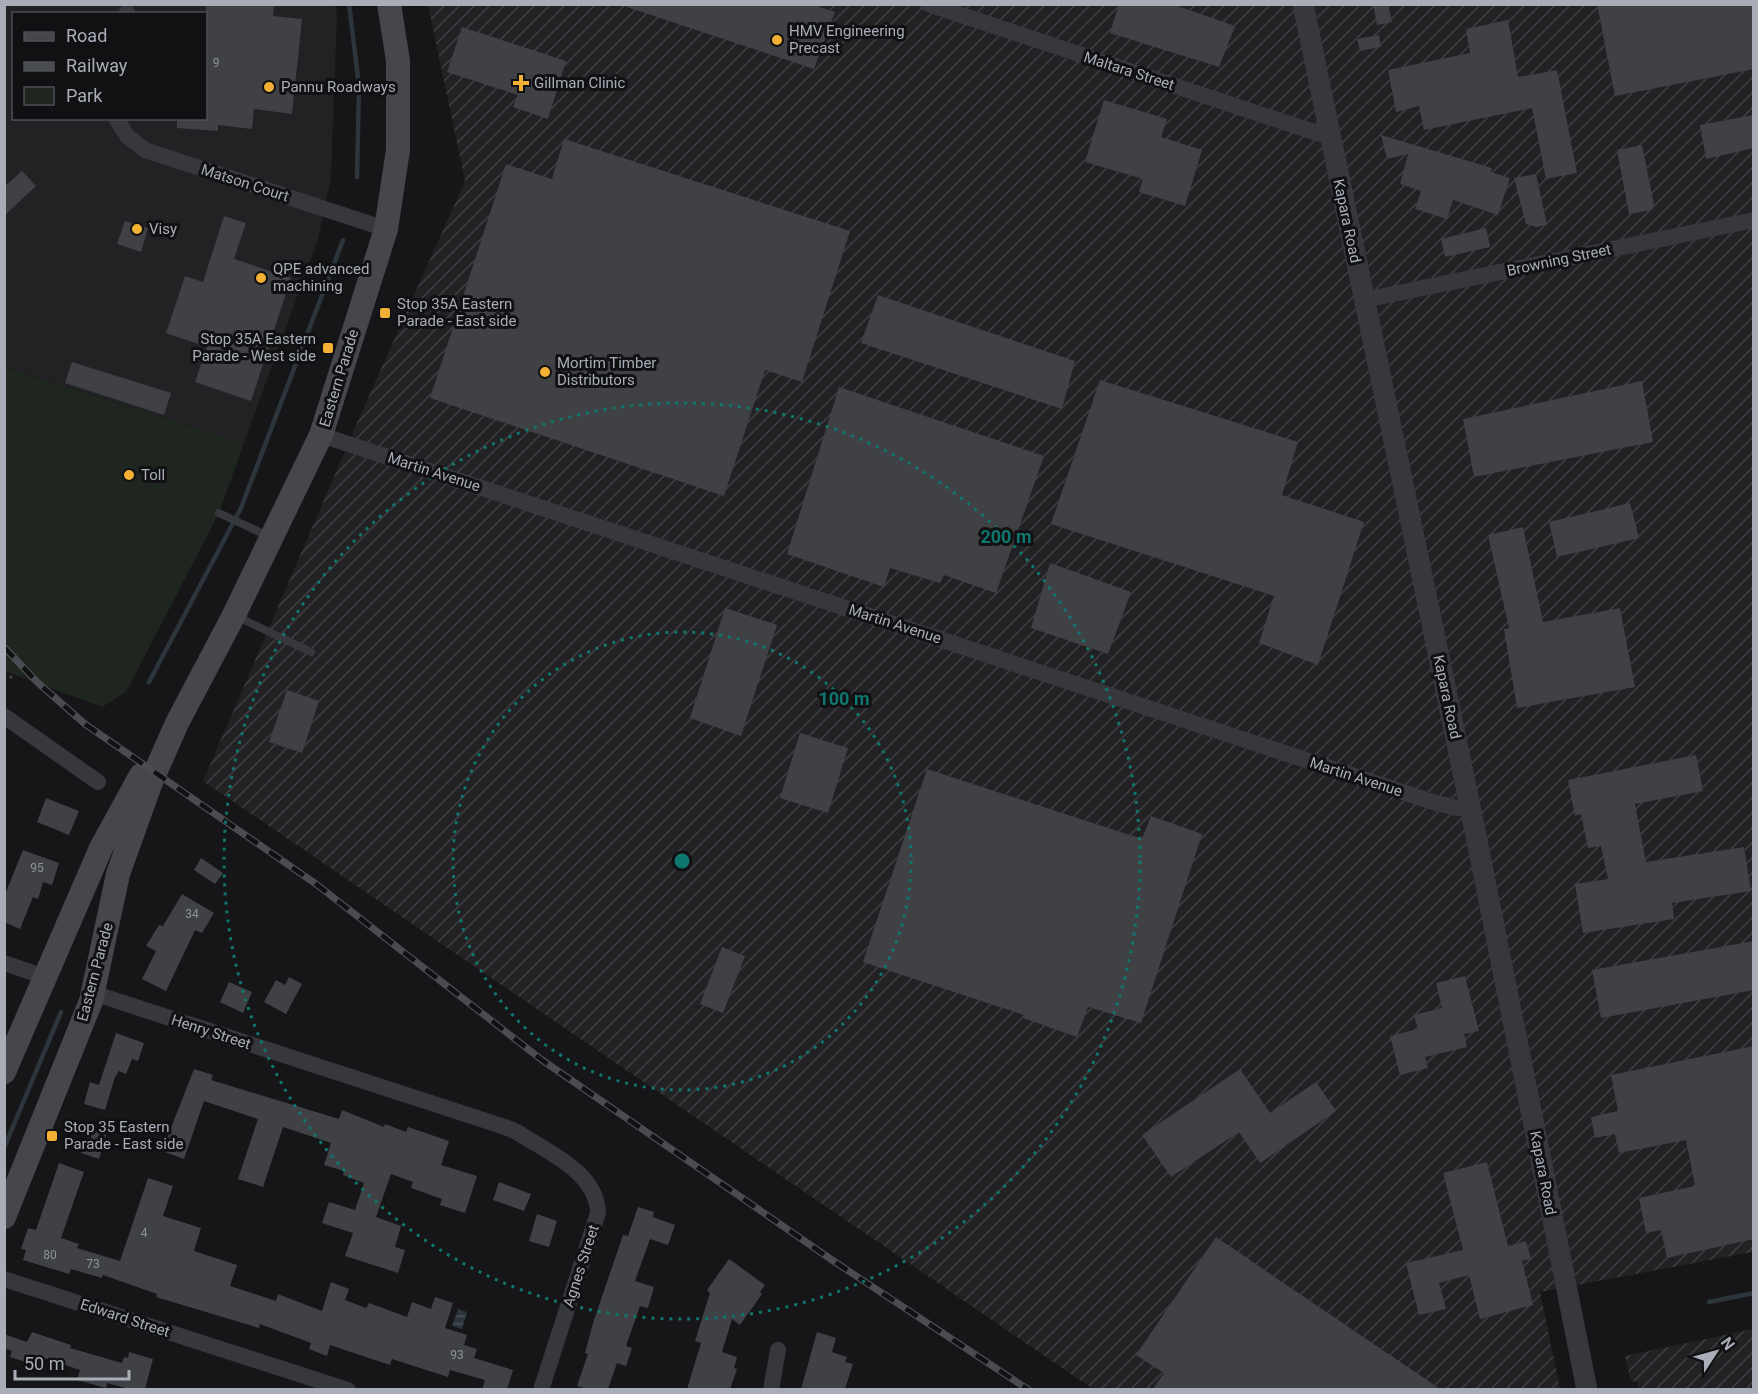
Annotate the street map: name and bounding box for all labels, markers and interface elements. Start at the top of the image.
legend [12,12,207,120]
place label: HMV Engineering Precast [789,22,905,57]
text: Road [66,25,107,46]
marker: HMV Engineering Precast [770,33,784,47]
street label: Maltara Street [1081,48,1177,94]
text: Railway [66,55,128,76]
house number: 9 [213,56,219,70]
marker: Gillman Clinic [512,74,530,92]
place label: Gillman Clinic [534,74,625,92]
place label: Pannu Roadways [281,78,396,96]
marker: Pannu Roadways [262,80,276,94]
text: Park [66,85,103,106]
street label: Matson Court [199,160,291,206]
street label: Kapara Road [1329,177,1365,265]
place label: Visy [149,220,177,238]
marker: Visy [130,222,144,236]
street label: Browning Street [1505,240,1613,280]
place label: QPE advanced machining [273,260,370,295]
marker: QPE advanced machining [254,271,268,285]
place label: Stop 35A Eastern Parade - East side [397,295,516,330]
marker: Stop 35A Eastern Parade - East side [378,306,392,320]
street label: Eastern Parade [316,327,362,429]
place label: Stop 35A Eastern Parade - West side [192,330,316,365]
marker: Stop 35A Eastern Parade - West side [321,341,335,355]
place label: Mortim Timber Distributors [557,354,656,389]
marker: Mortim Timber Distributors [538,365,552,379]
street label: Martin Avenue [385,449,483,495]
place label: Toll [141,466,165,484]
marker: Toll [122,468,136,482]
text: 200 m [980,526,1032,547]
street label: Martin Avenue [846,601,944,647]
street label: Kapara Road [1429,653,1465,741]
text: 100 m [818,688,870,709]
street label: Martin Avenue [1307,754,1405,800]
centre of rings [672,851,692,871]
house number: 95 [30,861,44,875]
house number: 34 [185,907,199,921]
street label: Eastern Parade [73,921,117,1023]
street label: Henry Street [169,1011,253,1053]
place label: Stop 35 Eastern Parade - East side [64,1118,183,1153]
marker: Stop 35 Eastern Parade - East side [45,1129,59,1143]
street label: Kapara Road [1526,1129,1560,1217]
street label: Agnes Street [559,1222,603,1309]
house number: 4 [141,1226,148,1240]
house number: 80 [43,1248,57,1262]
house number: 73 [86,1257,100,1271]
street label: Edward Street [78,1295,172,1341]
north arrow [1686,1322,1746,1382]
text: N [1717,1333,1739,1354]
scale bar [15,1343,129,1381]
house number: 93 [450,1348,464,1362]
text: 50 m [24,1353,64,1374]

